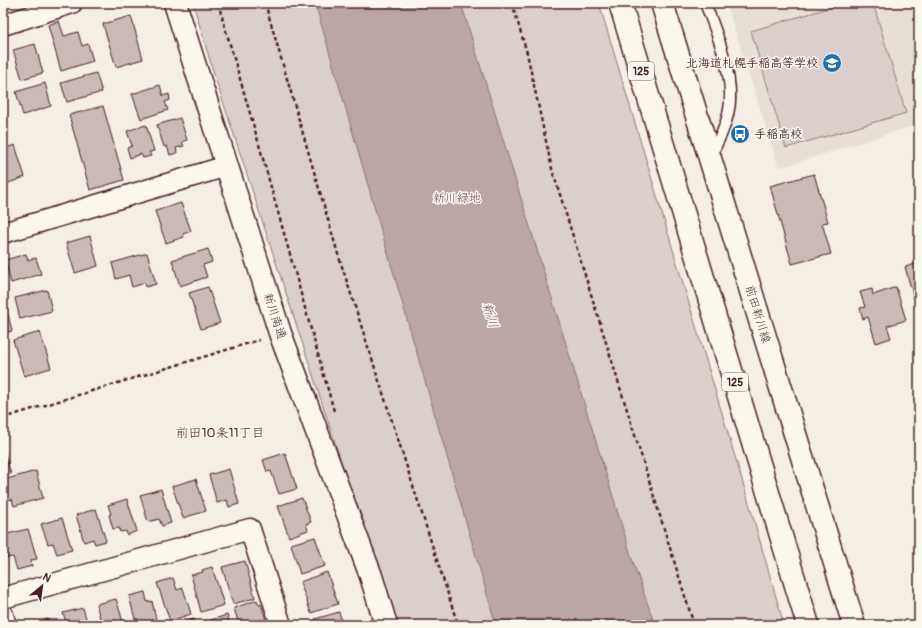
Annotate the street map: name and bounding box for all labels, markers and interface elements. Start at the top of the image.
school or university icon: 北海道札幌手稲高等学校 [821,52,843,74]
place label: 北海道札幌手稲高等学校 [686,56,818,71]
road number: 125 [628,62,654,80]
bus stop icon: 手稲高校 [729,123,751,145]
place label: 手稲高校 [754,127,802,142]
park label: 新川緑地 [433,191,481,206]
street label: 前田新川線 [742,283,773,345]
street label: 新川南通 [260,291,289,341]
water label: 新川 [479,301,501,330]
road number: 125 [722,373,748,391]
district label: 前田10条11丁目 [175,425,265,441]
north arrow [22,566,62,606]
text: N [40,570,54,585]

